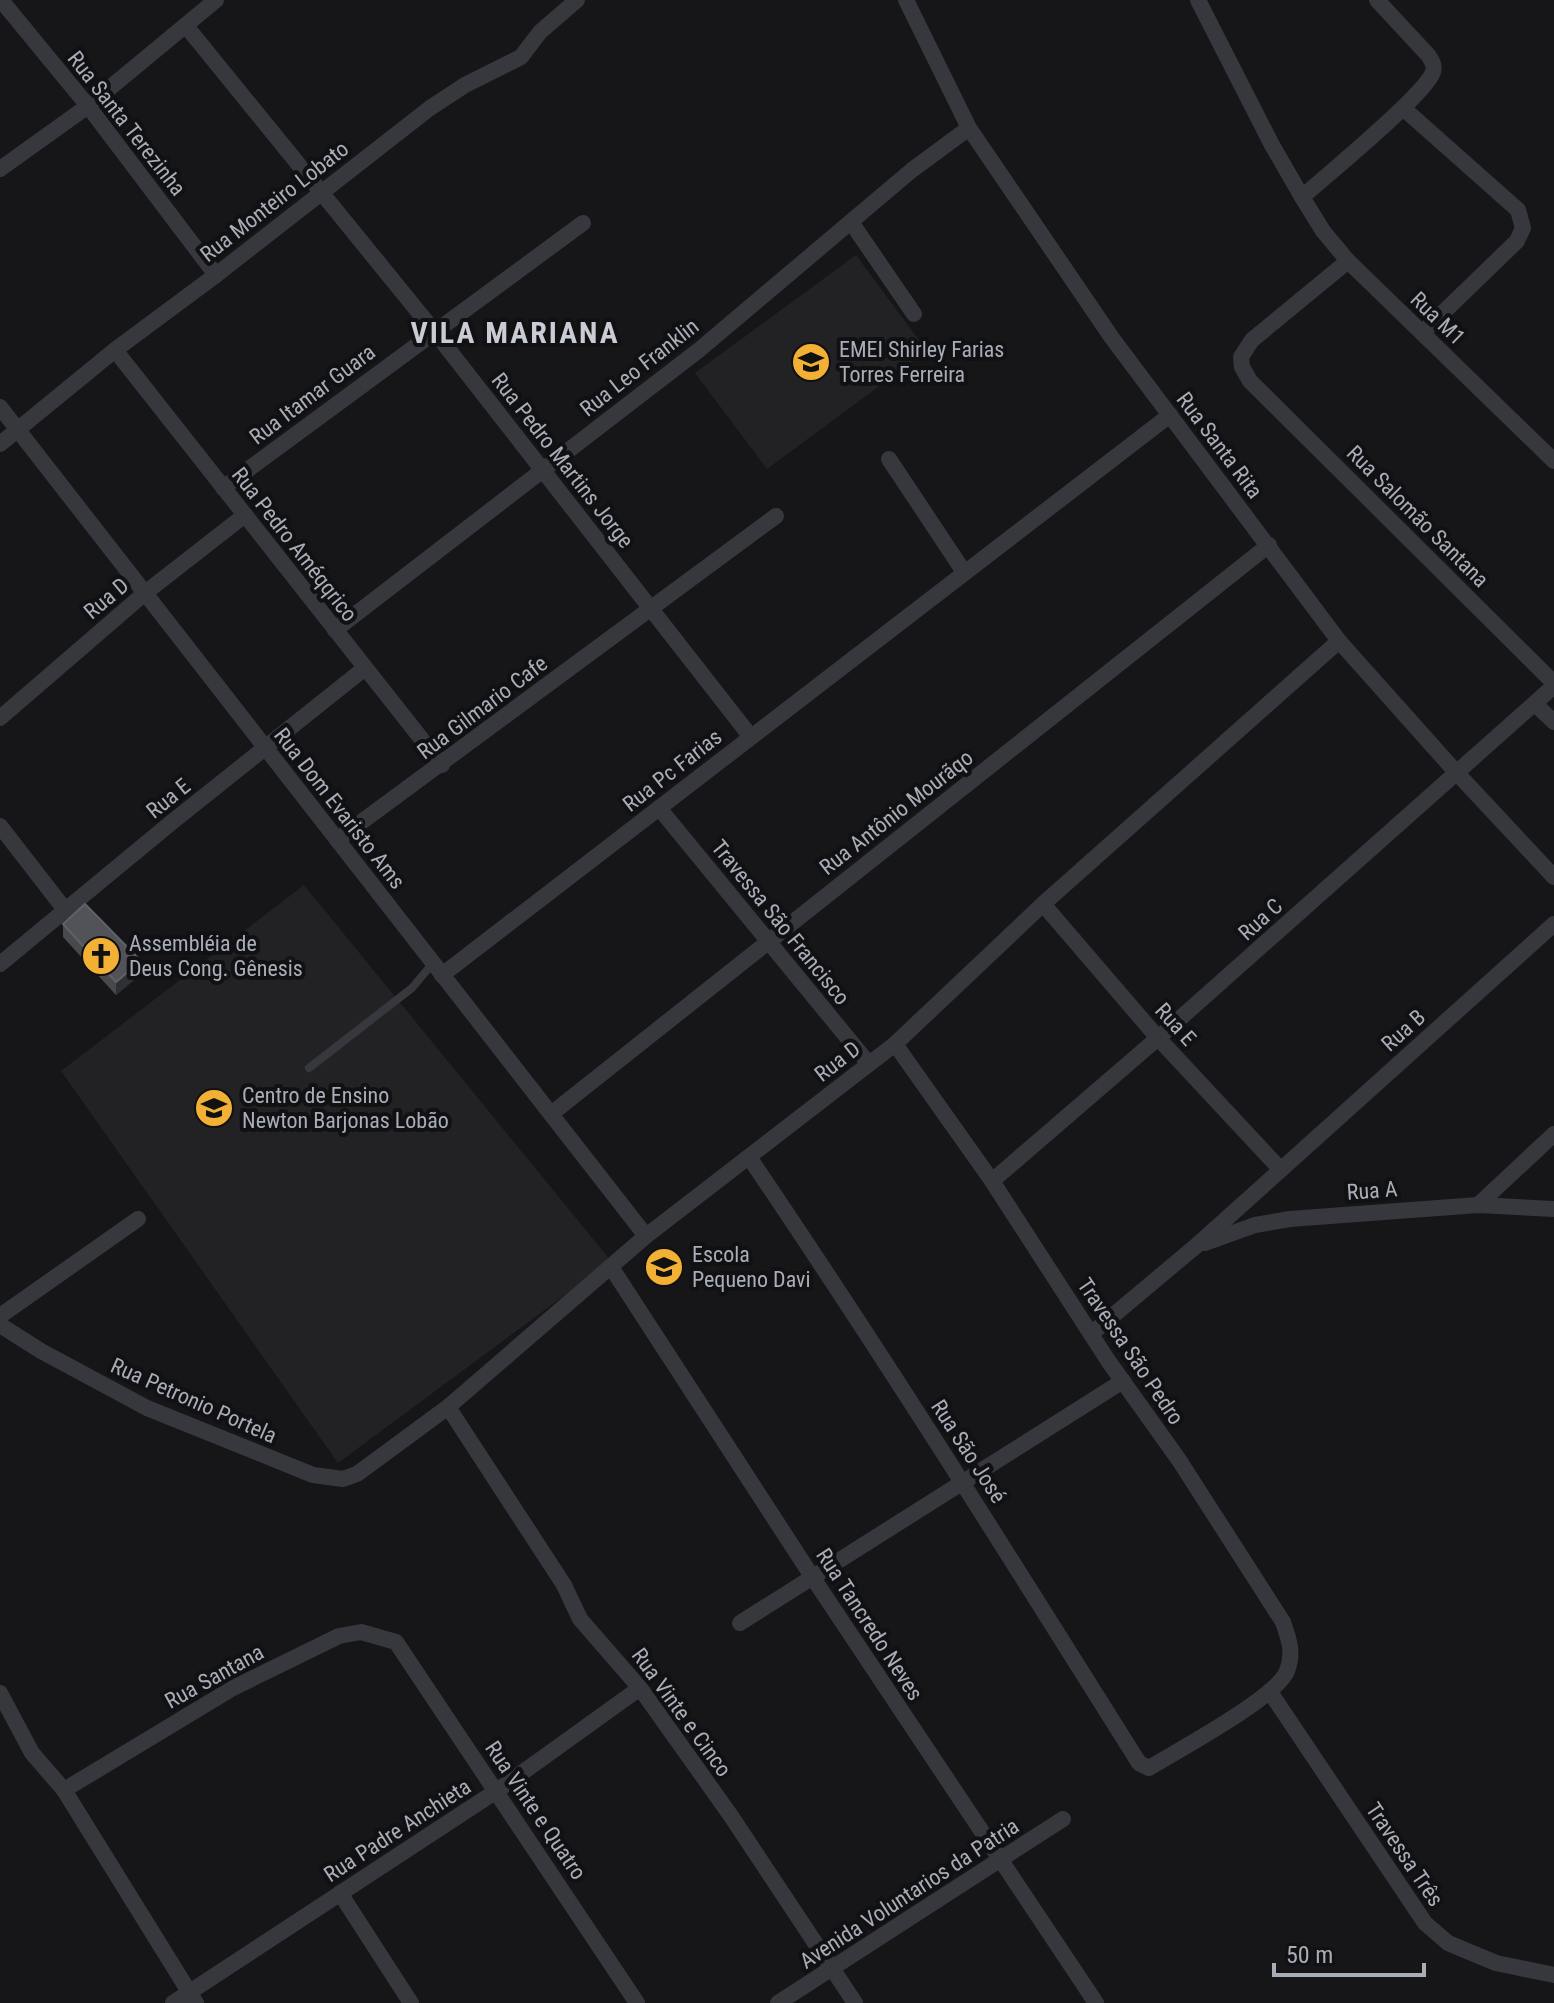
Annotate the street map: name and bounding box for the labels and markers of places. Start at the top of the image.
place label: EMEI Shirley Farias Torres Ferreira [839,337,1004,387]
school or university icon: EMEI Shirley Farias Torres Ferreira [790,341,832,383]
place label: Assembléia de Deus Cong. Gênesis [129,931,303,981]
church icon: Assembléia de Deus Cong. Gênesis [80,935,122,977]
place label: Centro de Ensino Newton Barjonas Lobão [242,1083,449,1133]
school or university icon: Centro de Ensino Newton Barjonas Lobão [193,1087,235,1129]
place label: Escola Pequeno Davi [692,1242,810,1292]
school or university icon: Escola Pequeno Davi [643,1246,685,1288]

